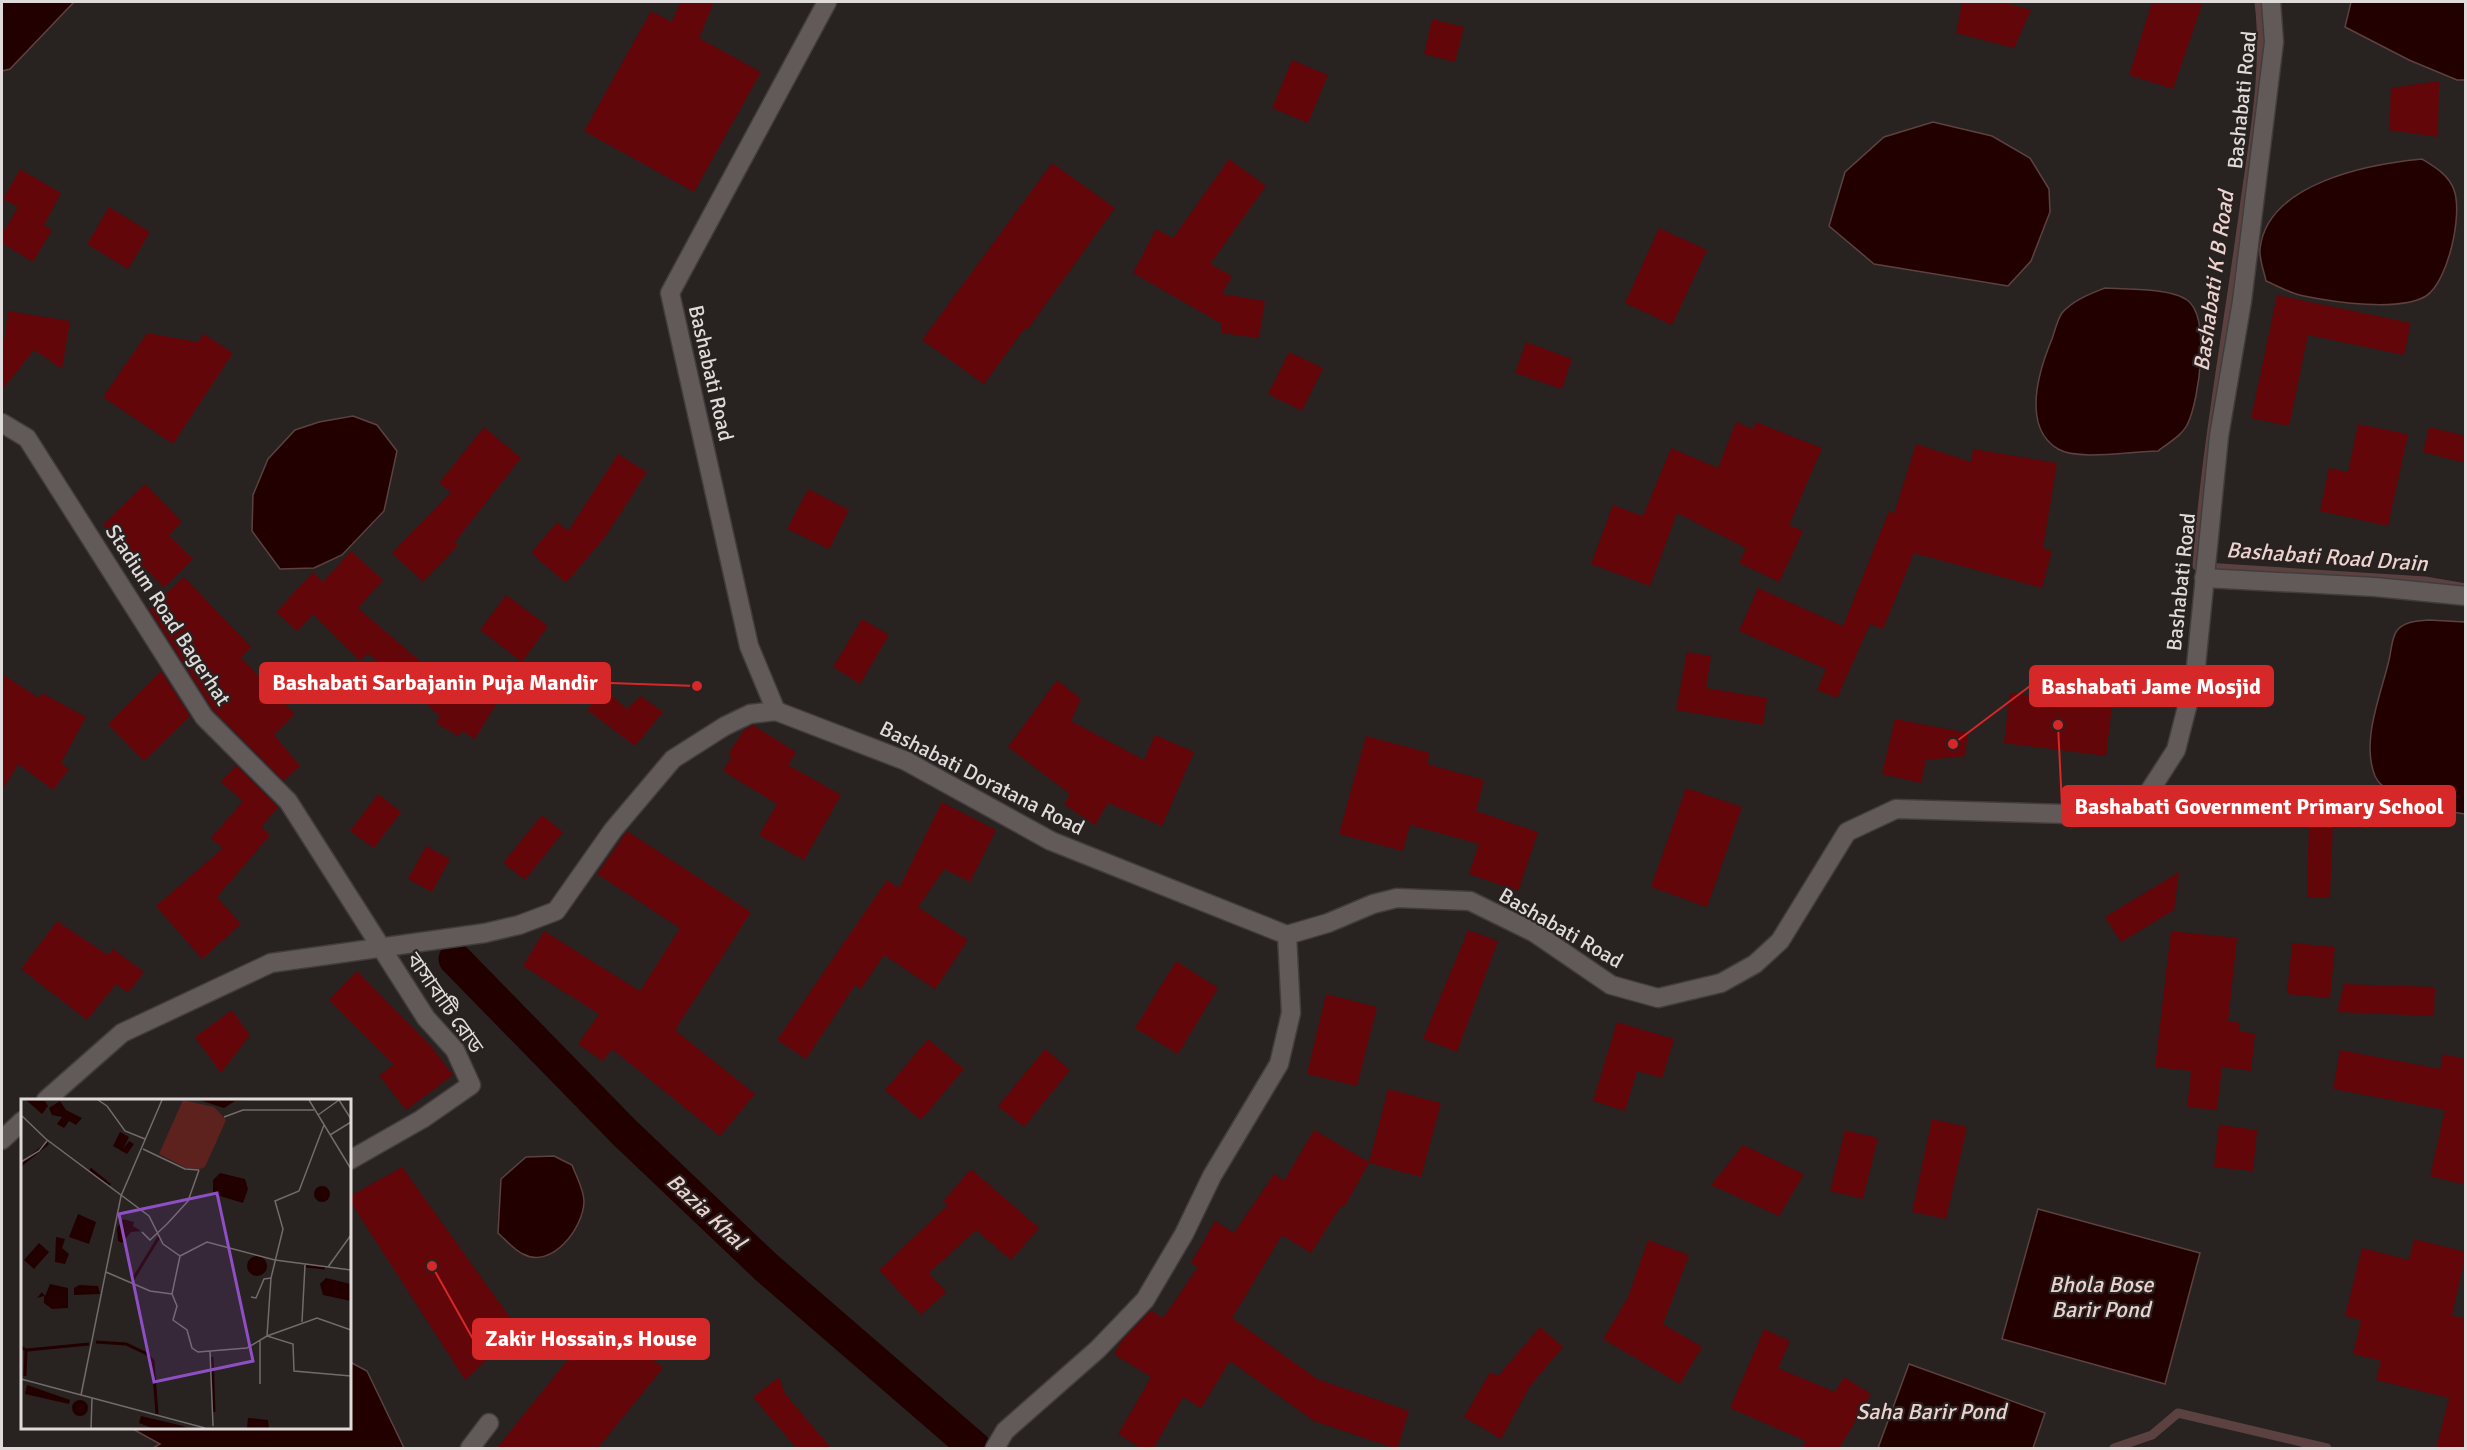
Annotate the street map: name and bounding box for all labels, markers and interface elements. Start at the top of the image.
street label: Bashabati Road [2222,30,2262,170]
water label: Bashabati K B Road [2187,187,2240,373]
street label: Bashabati Road [683,302,739,444]
street label: Bashabati Road [2161,512,2201,652]
street label: Stadium Road Bagerhat [100,520,236,710]
water label: Bashabati Road Drain [2225,536,2430,577]
callout: Bashabati Sarbajanin Puja Mandir [260,663,610,703]
callout: Bashabati Jame Mosjid [2030,666,2273,706]
text: Bashabati Sarbajanin Puja Mandir [272,669,598,696]
text: Bashabati Jame Mosjid [2041,673,2261,700]
street label: Bashabati Doratana Road [875,715,1089,841]
callout: Bashabati Government Primary School [2062,786,2455,826]
text: Bashabati Government Primary School [2074,793,2444,820]
street label: Bashabati Road [1494,882,1628,974]
street label: বাসাবাটি রোড [400,947,490,1059]
inset map [21,1099,351,1429]
water label: Bazia Khal [661,1168,753,1256]
water label: Bhola Bose Barir Pond [2049,1271,2154,1323]
callout: Zakir Hossain,s House [473,1319,709,1359]
text: Zakir Hossain,s House [485,1325,697,1352]
water label: Saha Barir Pond [1856,1398,2008,1425]

